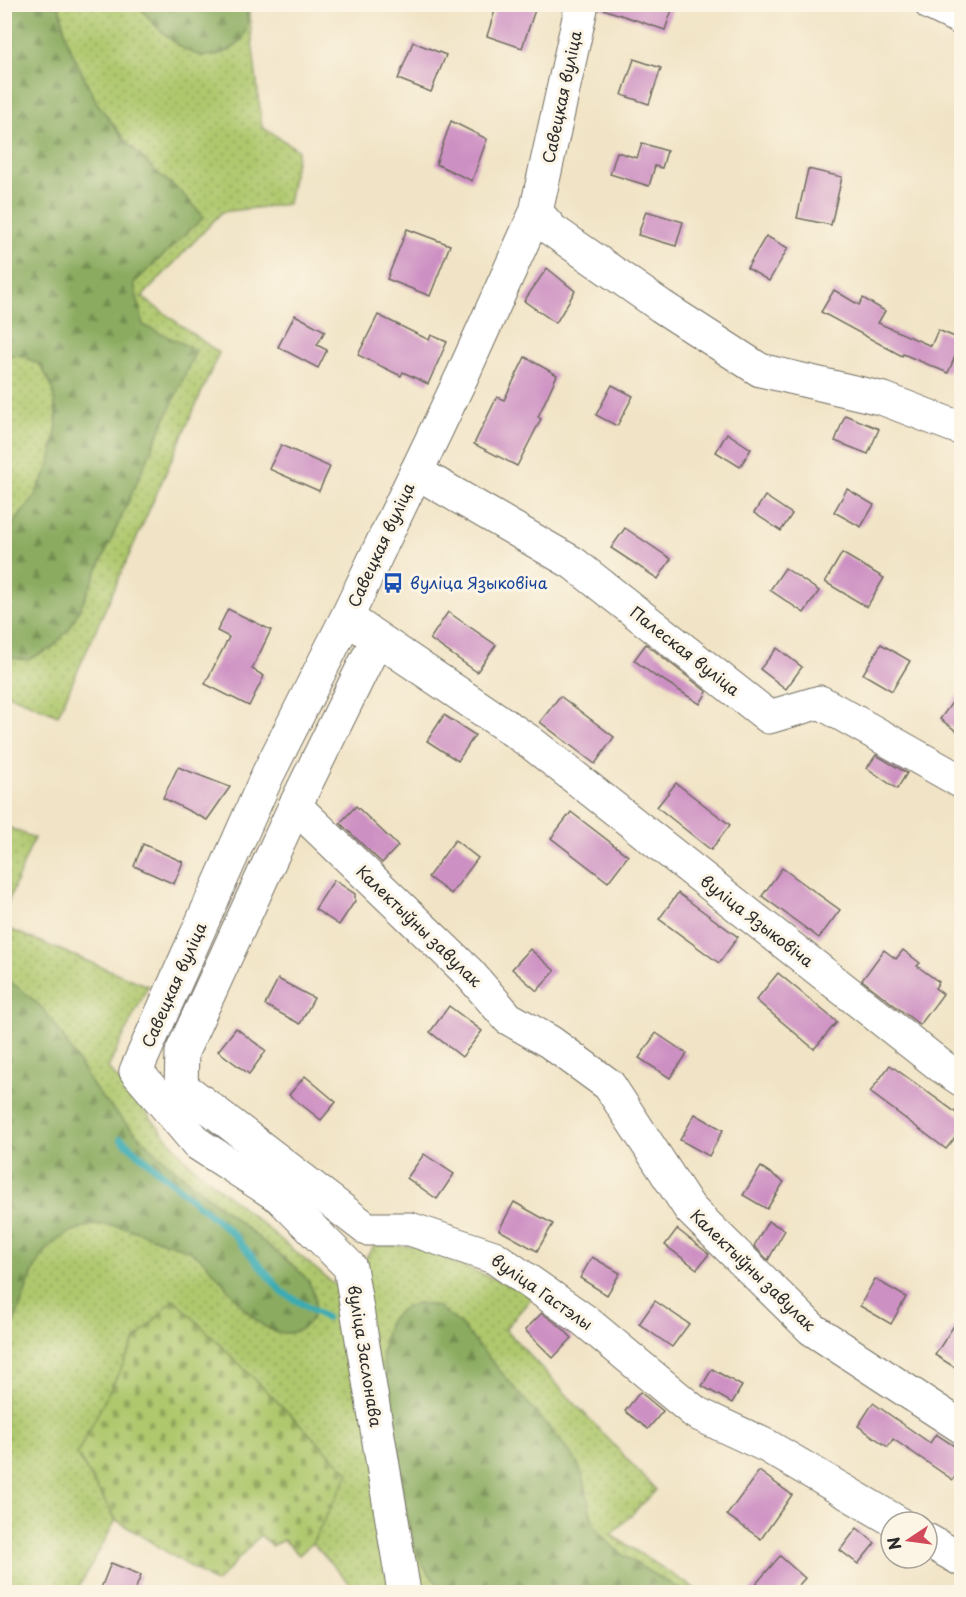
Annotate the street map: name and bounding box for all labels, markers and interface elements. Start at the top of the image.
street label: Савецкая вуліца [535,28,587,165]
street label: Савецкая вуліца [341,478,420,611]
place label: вуліца Языковіча [410,570,548,594]
bus stop icon: вуліца Языковіча [381,571,405,595]
street label: Палеская вуліца [626,600,746,701]
street label: Калектыўны завулак [352,859,488,992]
street label: вуліца Языковіча [696,868,819,972]
street label: Савецкая вуліца [135,918,212,1051]
street label: Калектыўны завулак [686,1203,822,1336]
street label: вуліца Гастэлы [487,1247,598,1335]
street label: вуліца Заслонава [343,1283,389,1428]
north arrow [879,1510,939,1570]
text: N [880,1535,907,1552]

